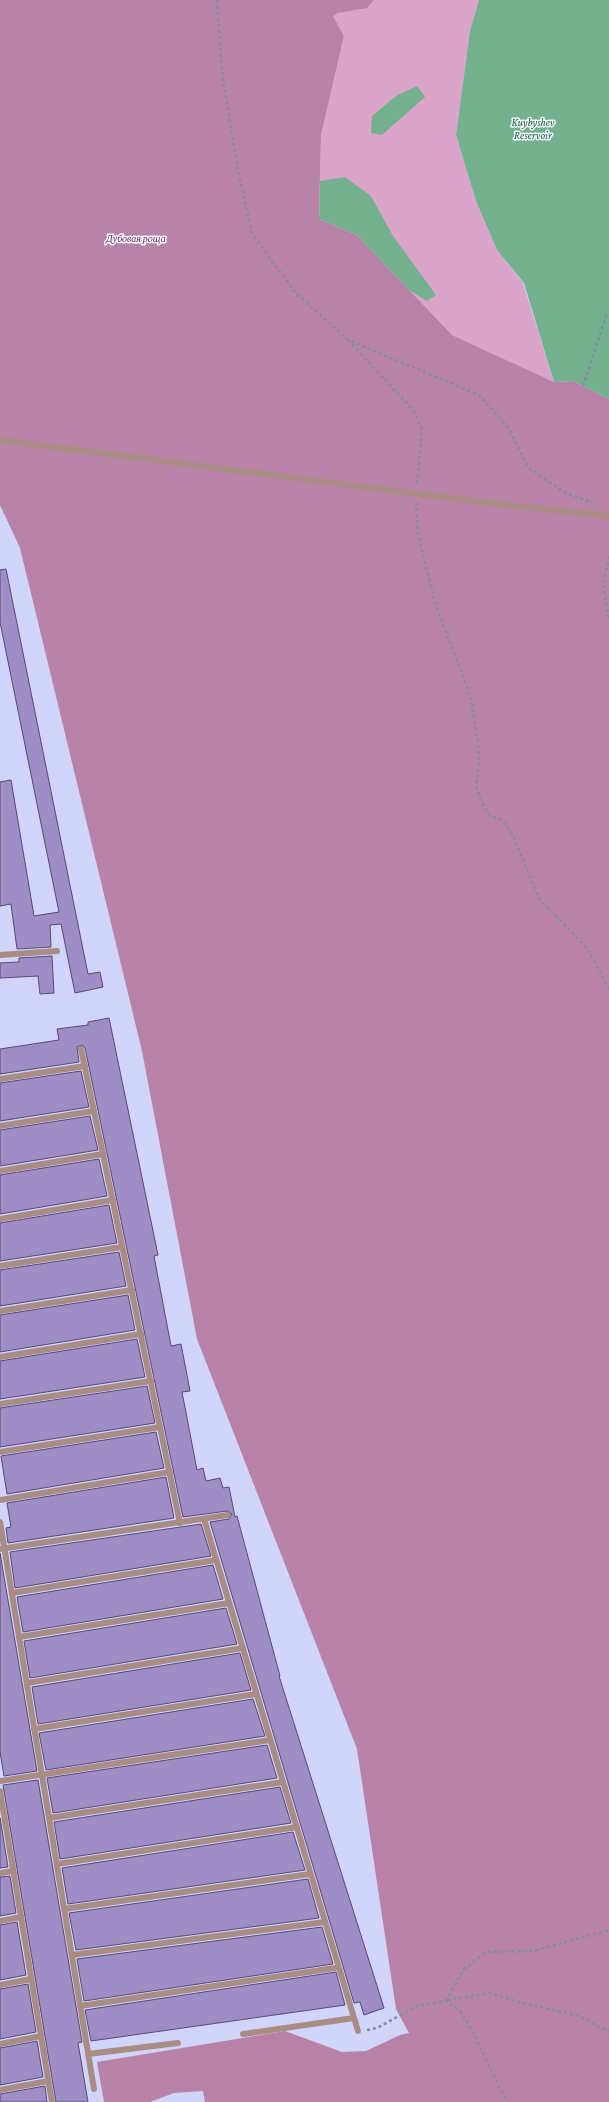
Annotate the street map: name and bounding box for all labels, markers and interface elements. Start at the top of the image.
water label: Kuybyshev Reservoir [511,116,555,141]
park label: Дубовая роща [105,233,166,244]

